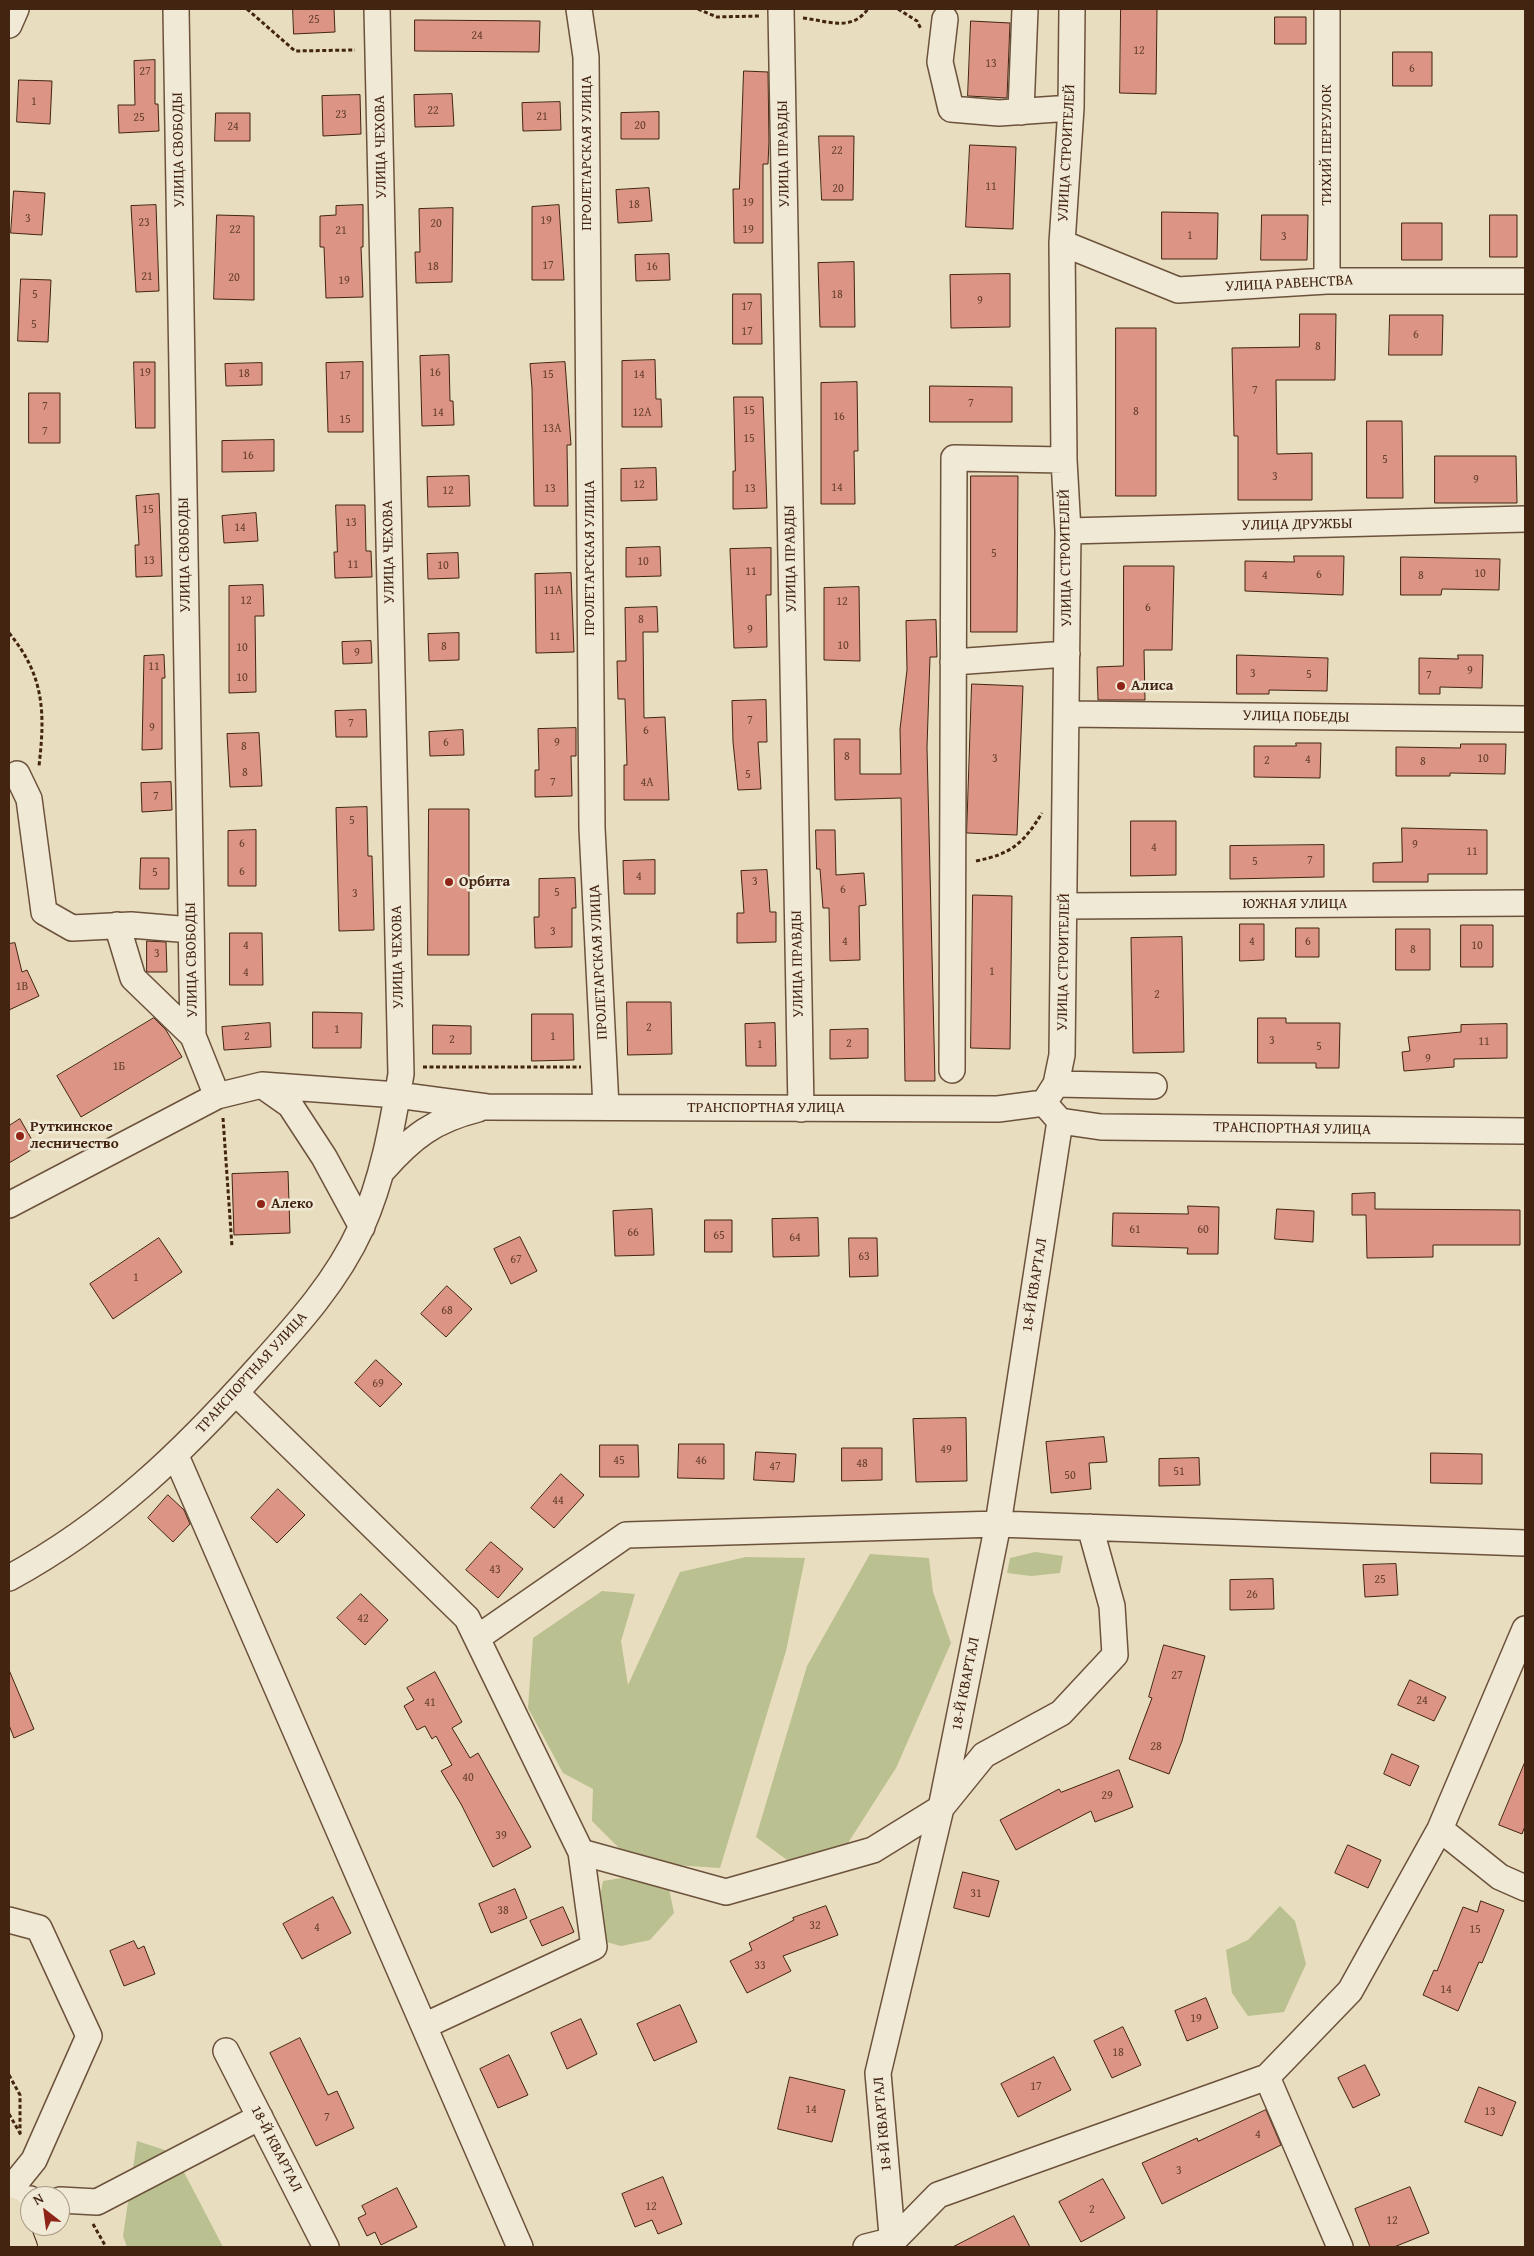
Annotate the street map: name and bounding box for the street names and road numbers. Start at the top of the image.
street label: ПРОЛЕТАРСКАЯ УЛИЦА [578,75,596,231]
street label: УЛИЦА СТРОИТЕЛЕЙ [1054,84,1080,222]
street label: ТИХИЙ ПЕРЕУЛОК [1318,84,1336,206]
street label: УЛИЦА СВОБОДЫ [169,92,189,208]
street label: УЛИЦА ЧЕХОВА [371,95,391,199]
street label: УЛИЦА ПРАВДЫ [774,100,794,208]
street label: УЛИЦА РАВЕНСТВА [1225,272,1353,296]
street label: ПРОЛЕТАРСКАЯ УЛИЦА [581,480,599,636]
street label: УЛИЦА СТРОИТЕЛЕЙ [1056,489,1076,627]
street label: УЛИЦА СВОБОДЫ [175,497,195,613]
street label: УЛИЦА ЧЕХОВА [379,500,399,604]
street label: УЛИЦА ПРАВДЫ [781,505,801,613]
street label: УЛИЦА ДРУЖБЫ [1241,515,1353,535]
street label: УЛИЦА ПОБЕДЫ [1242,707,1350,727]
street label: ПРОЛЕТАРСКАЯ УЛИЦА [586,884,612,1040]
street label: УЛИЦА СТРОИТЕЛЕЙ [1054,893,1074,1031]
street label: ЮЖНАЯ УЛИЦА [1243,895,1347,913]
street label: УЛИЦА СВОБОДЫ [182,902,202,1018]
street label: УЛИЦА ЧЕХОВА [388,905,408,1009]
street label: УЛИЦА ПРАВДЫ [788,910,808,1018]
street label: ТРАНСПОРТНАЯ УЛИЦА [687,1099,845,1117]
street label: ТРАНСПОРТНАЯ УЛИЦА [1213,1119,1371,1139]
street label: 18-Й КВАРТАЛ [1019,1237,1051,1333]
street label: ТРАНСПОРТНАЯ УЛИЦА [193,1308,311,1438]
street label: 18-Й КВАРТАЛ [948,1636,984,1732]
street label: 18-Й КВАРТАЛ [870,2076,896,2172]
street label: 18-Й КВАРТАЛ [246,2103,306,2195]

